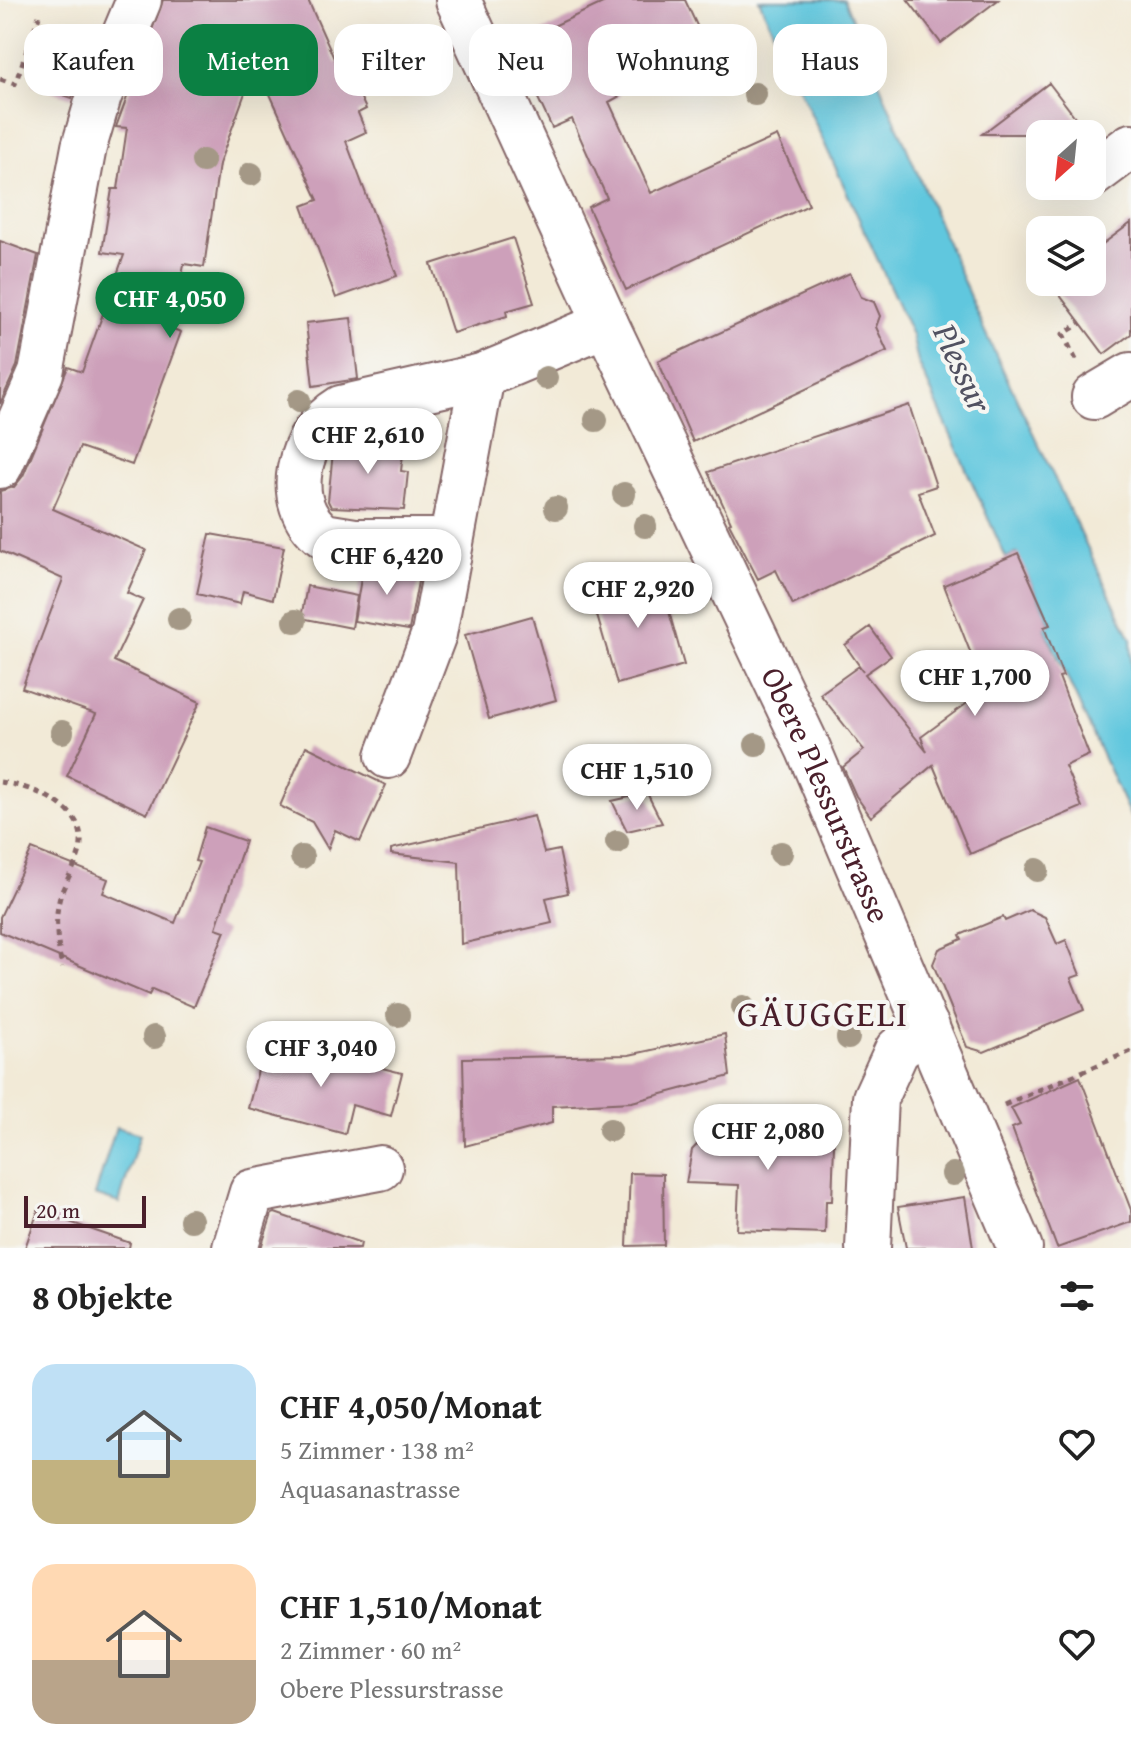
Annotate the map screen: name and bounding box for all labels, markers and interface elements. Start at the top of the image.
chip: Kaufen [24,24,163,96]
chip: Mieten [179,24,318,96]
chip: Filter [334,24,453,96]
chip: Neu [469,24,572,96]
chip: Wohnung [588,24,757,96]
chip: Haus [773,24,887,96]
north arrow [1026,120,1106,200]
map controls [1026,120,1106,296]
button: layers [1026,216,1106,296]
pin: CHF 4,050 [78,272,262,340]
text: CHF 4,050 [113,278,227,317]
water label: Plessur [921,314,1006,422]
pin: CHF 2,610 [276,408,460,476]
text: CHF 2,610 [311,414,425,453]
pin: CHF 6,420 [295,529,479,597]
text: CHF 6,420 [330,535,444,574]
pin: CHF 2,920 [546,562,730,630]
text: CHF 2,920 [581,568,695,607]
pin: CHF 1,700 [883,650,1067,718]
text: CHF 1,700 [918,656,1032,695]
street label: Obere Plessurstrasse [750,659,903,930]
pin: CHF 1,510 [545,744,729,812]
text: CHF 1,510 [580,750,694,789]
district label: GÄUGGELI [737,986,909,1039]
pin: CHF 3,040 [229,1021,413,1089]
text: CHF 3,040 [264,1027,378,1066]
pin: CHF 2,080 [676,1104,860,1172]
text: CHF 2,080 [711,1110,825,1149]
scale bar [24,1192,146,1228]
text: 20 m [36,1194,80,1226]
text: 8 Objekte [32,1272,173,1321]
icon: filters [1055,1274,1099,1318]
text: CHF 4,050/Monat [280,1381,542,1430]
icon: home [96,1396,192,1492]
icon: heart [1055,1422,1099,1466]
text: 5 Zimmer · 138 m² [280,1430,474,1469]
text: Aquasanastrasse [280,1469,460,1508]
text: CHF 1,510/Monat [280,1581,542,1630]
icon: home [96,1596,192,1692]
icon: heart [1055,1622,1099,1666]
text: 2 Zimmer · 60 m² [280,1630,461,1669]
text: Obere Plessurstrasse [280,1669,504,1708]

